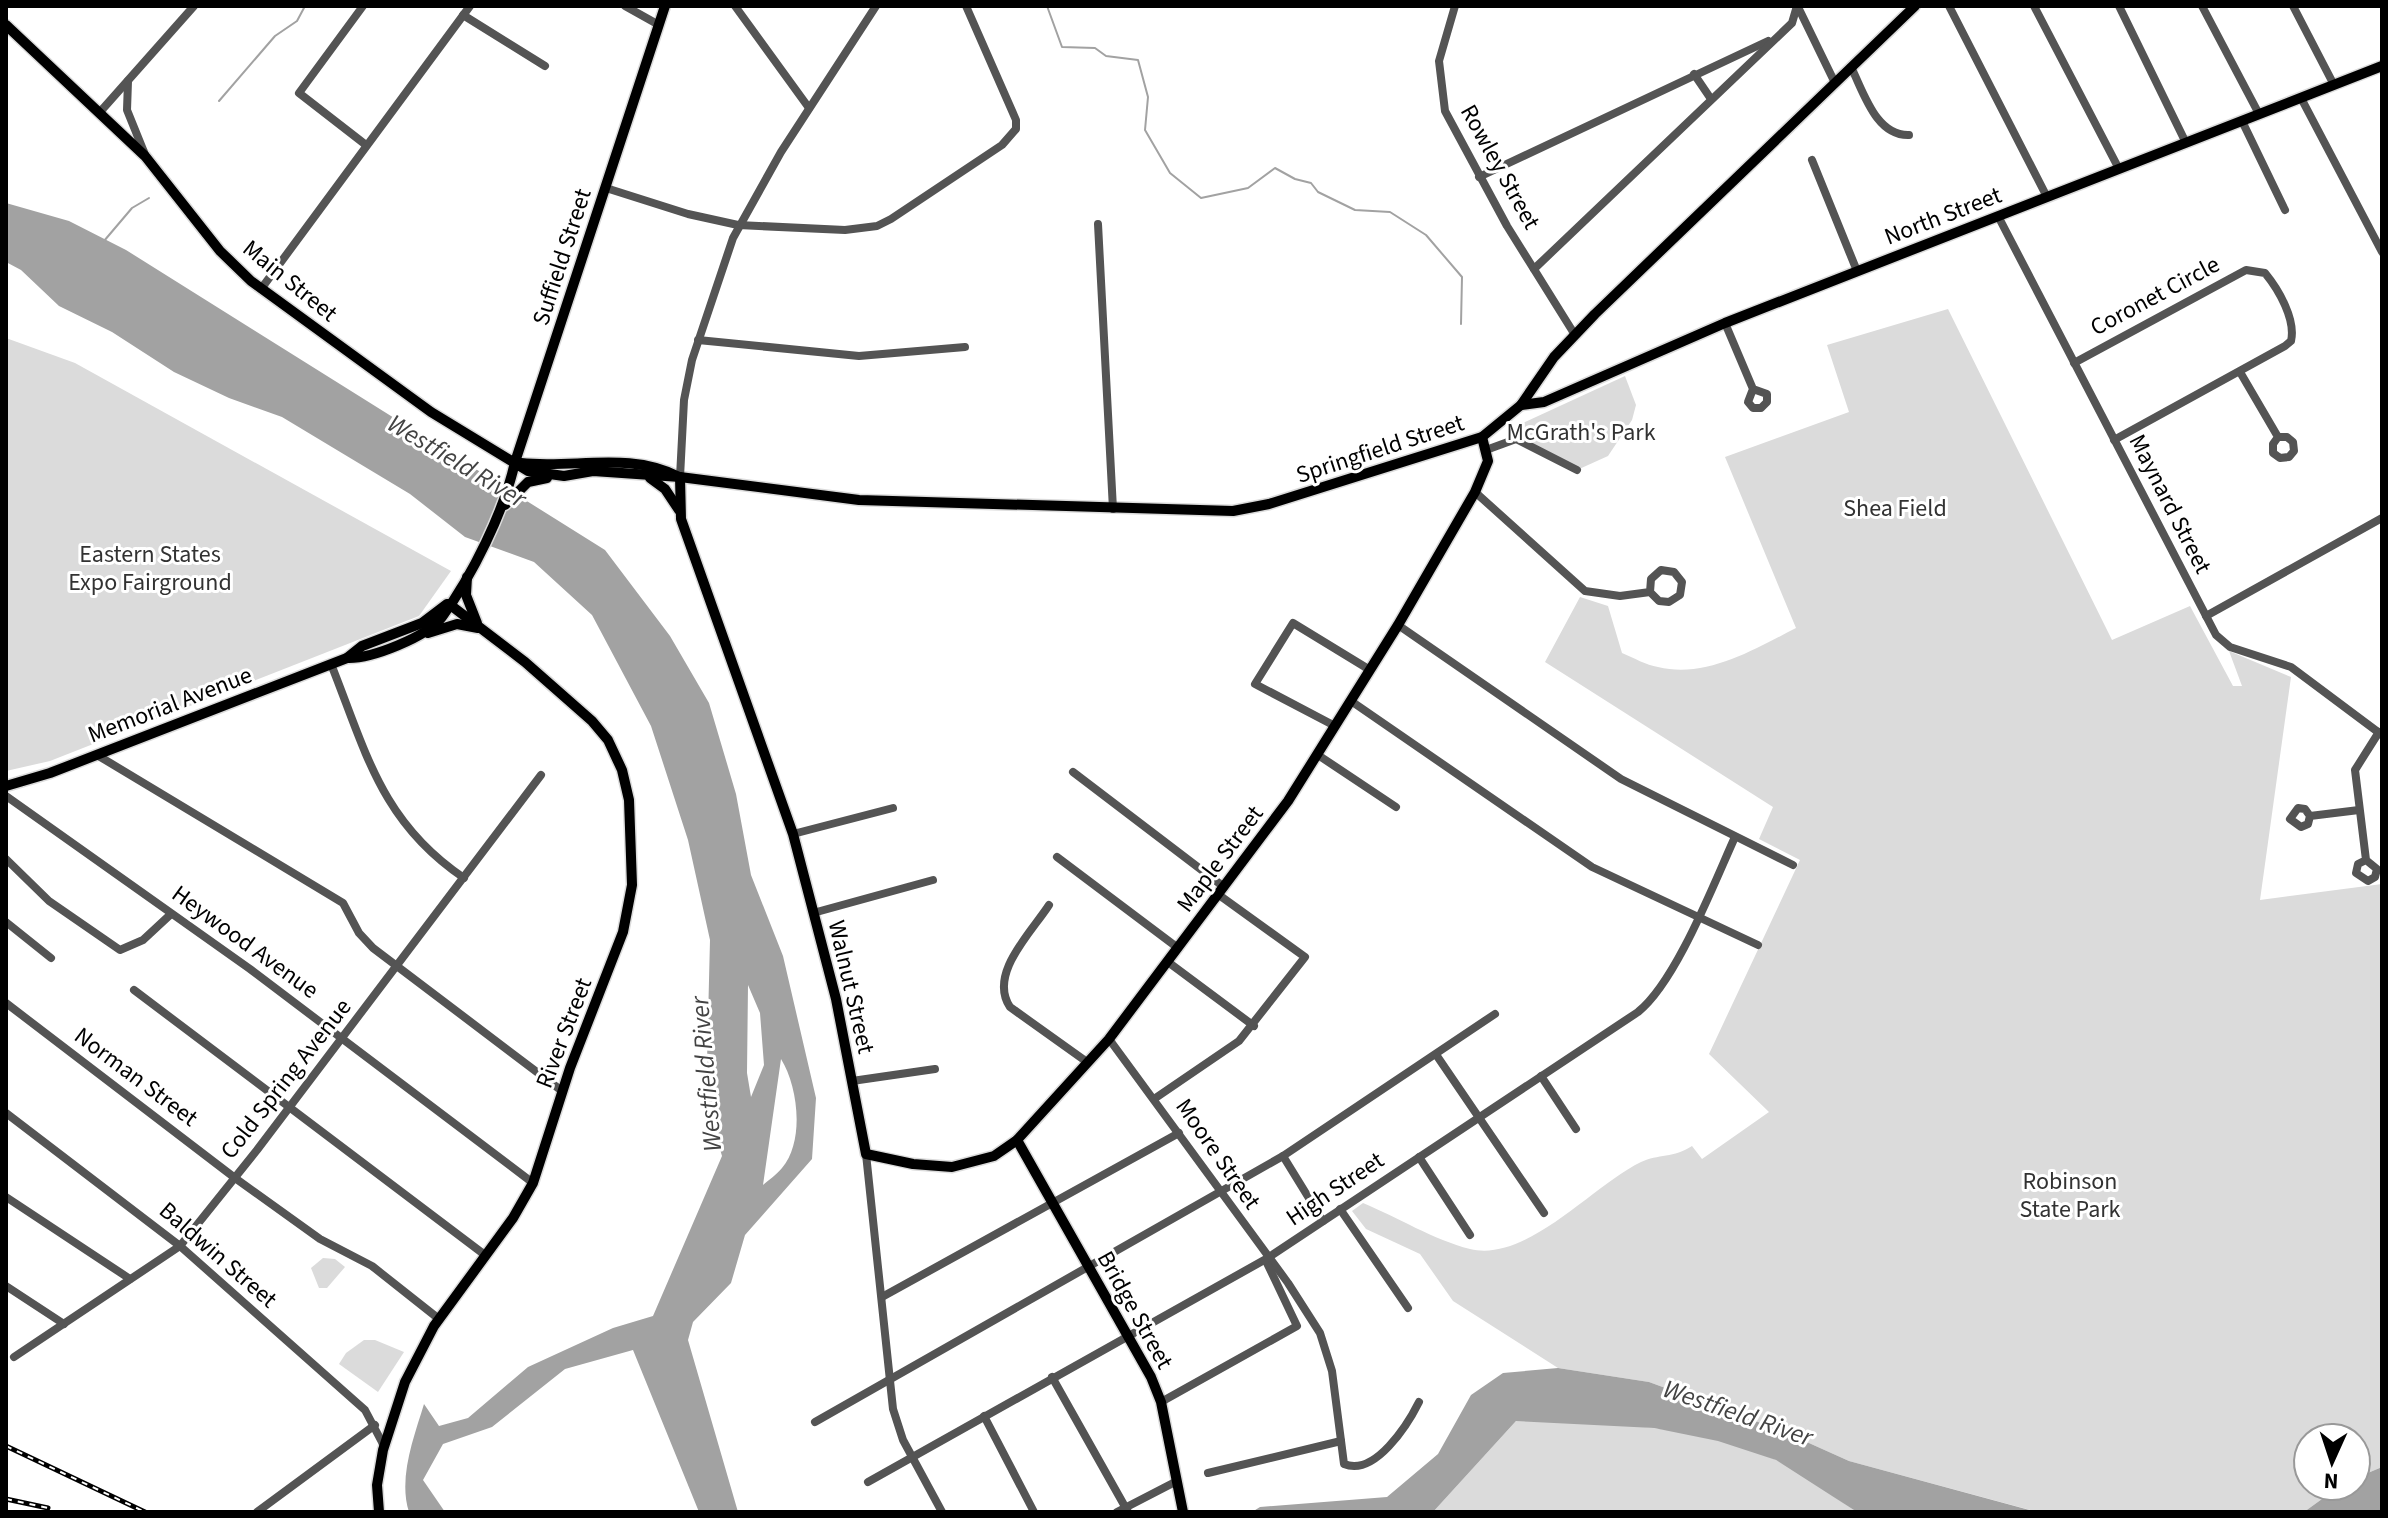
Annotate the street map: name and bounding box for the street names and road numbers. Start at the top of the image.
street label: Rowley Street [1451,98,1549,236]
street label: North Street [1879,178,2007,254]
street label: Suffield Street [523,184,601,330]
street label: Main Street [235,232,345,330]
street label: Coronet Circle [2084,247,2226,345]
street label: Springfield Street [1291,405,1469,493]
street label: Maynard Street [2120,428,2220,580]
street label: Memorial Avenue [83,658,257,752]
street label: Maple Street [1168,798,1272,920]
street label: Heywood Avenue [164,877,326,1007]
street label: Walnut Street [819,917,883,1057]
street label: River Street [527,973,601,1093]
street label: Cold Spring Avenue [212,991,360,1167]
street label: Norman Street [67,1019,205,1135]
street label: Moore Street [1167,1091,1269,1217]
street label: High Street [1279,1143,1391,1235]
street label: Baldwin Street [151,1194,285,1316]
street label: Bridge Street [1088,1245,1182,1375]

